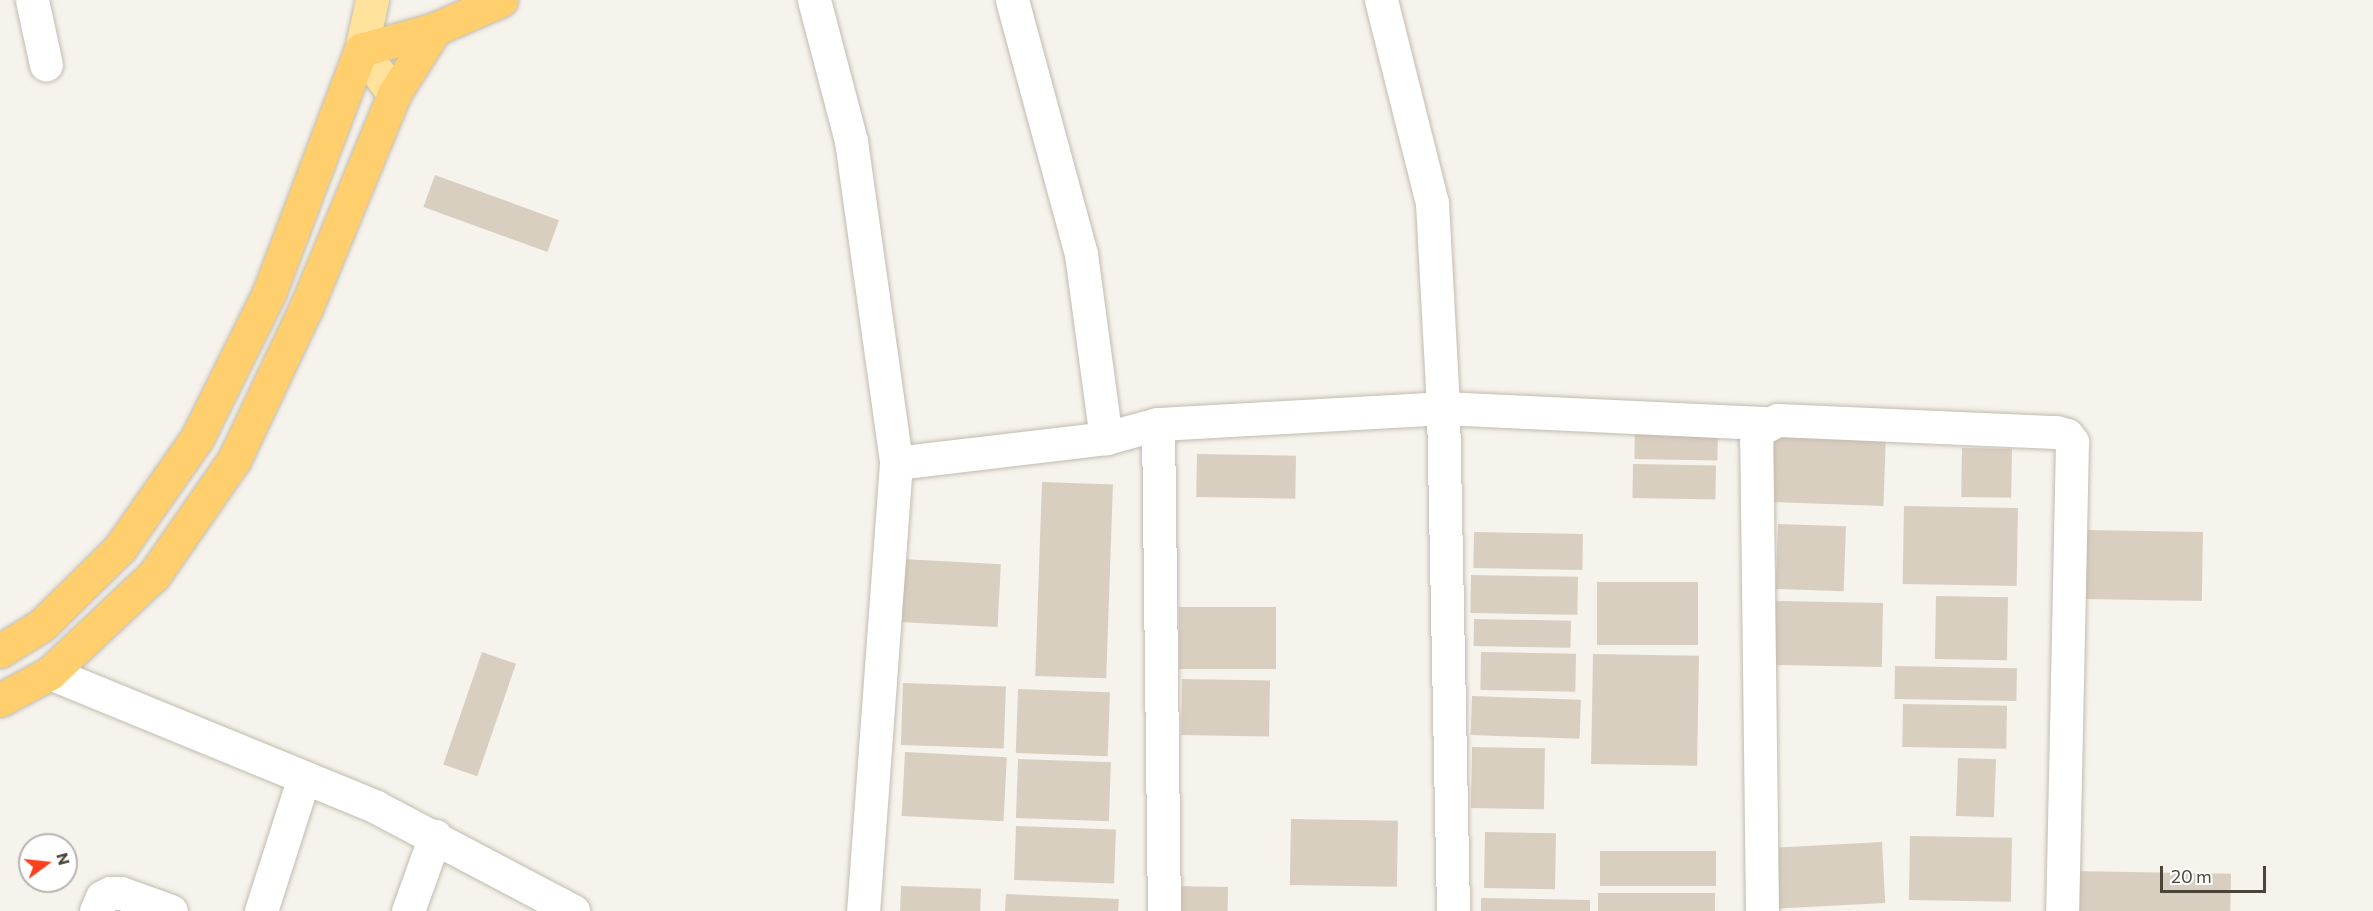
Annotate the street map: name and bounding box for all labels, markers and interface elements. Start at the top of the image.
north arrow [18,833,78,893]
text: N [53,850,75,867]
scale bar [2163,854,2270,892]
text: 20 m [2171,865,2212,887]

